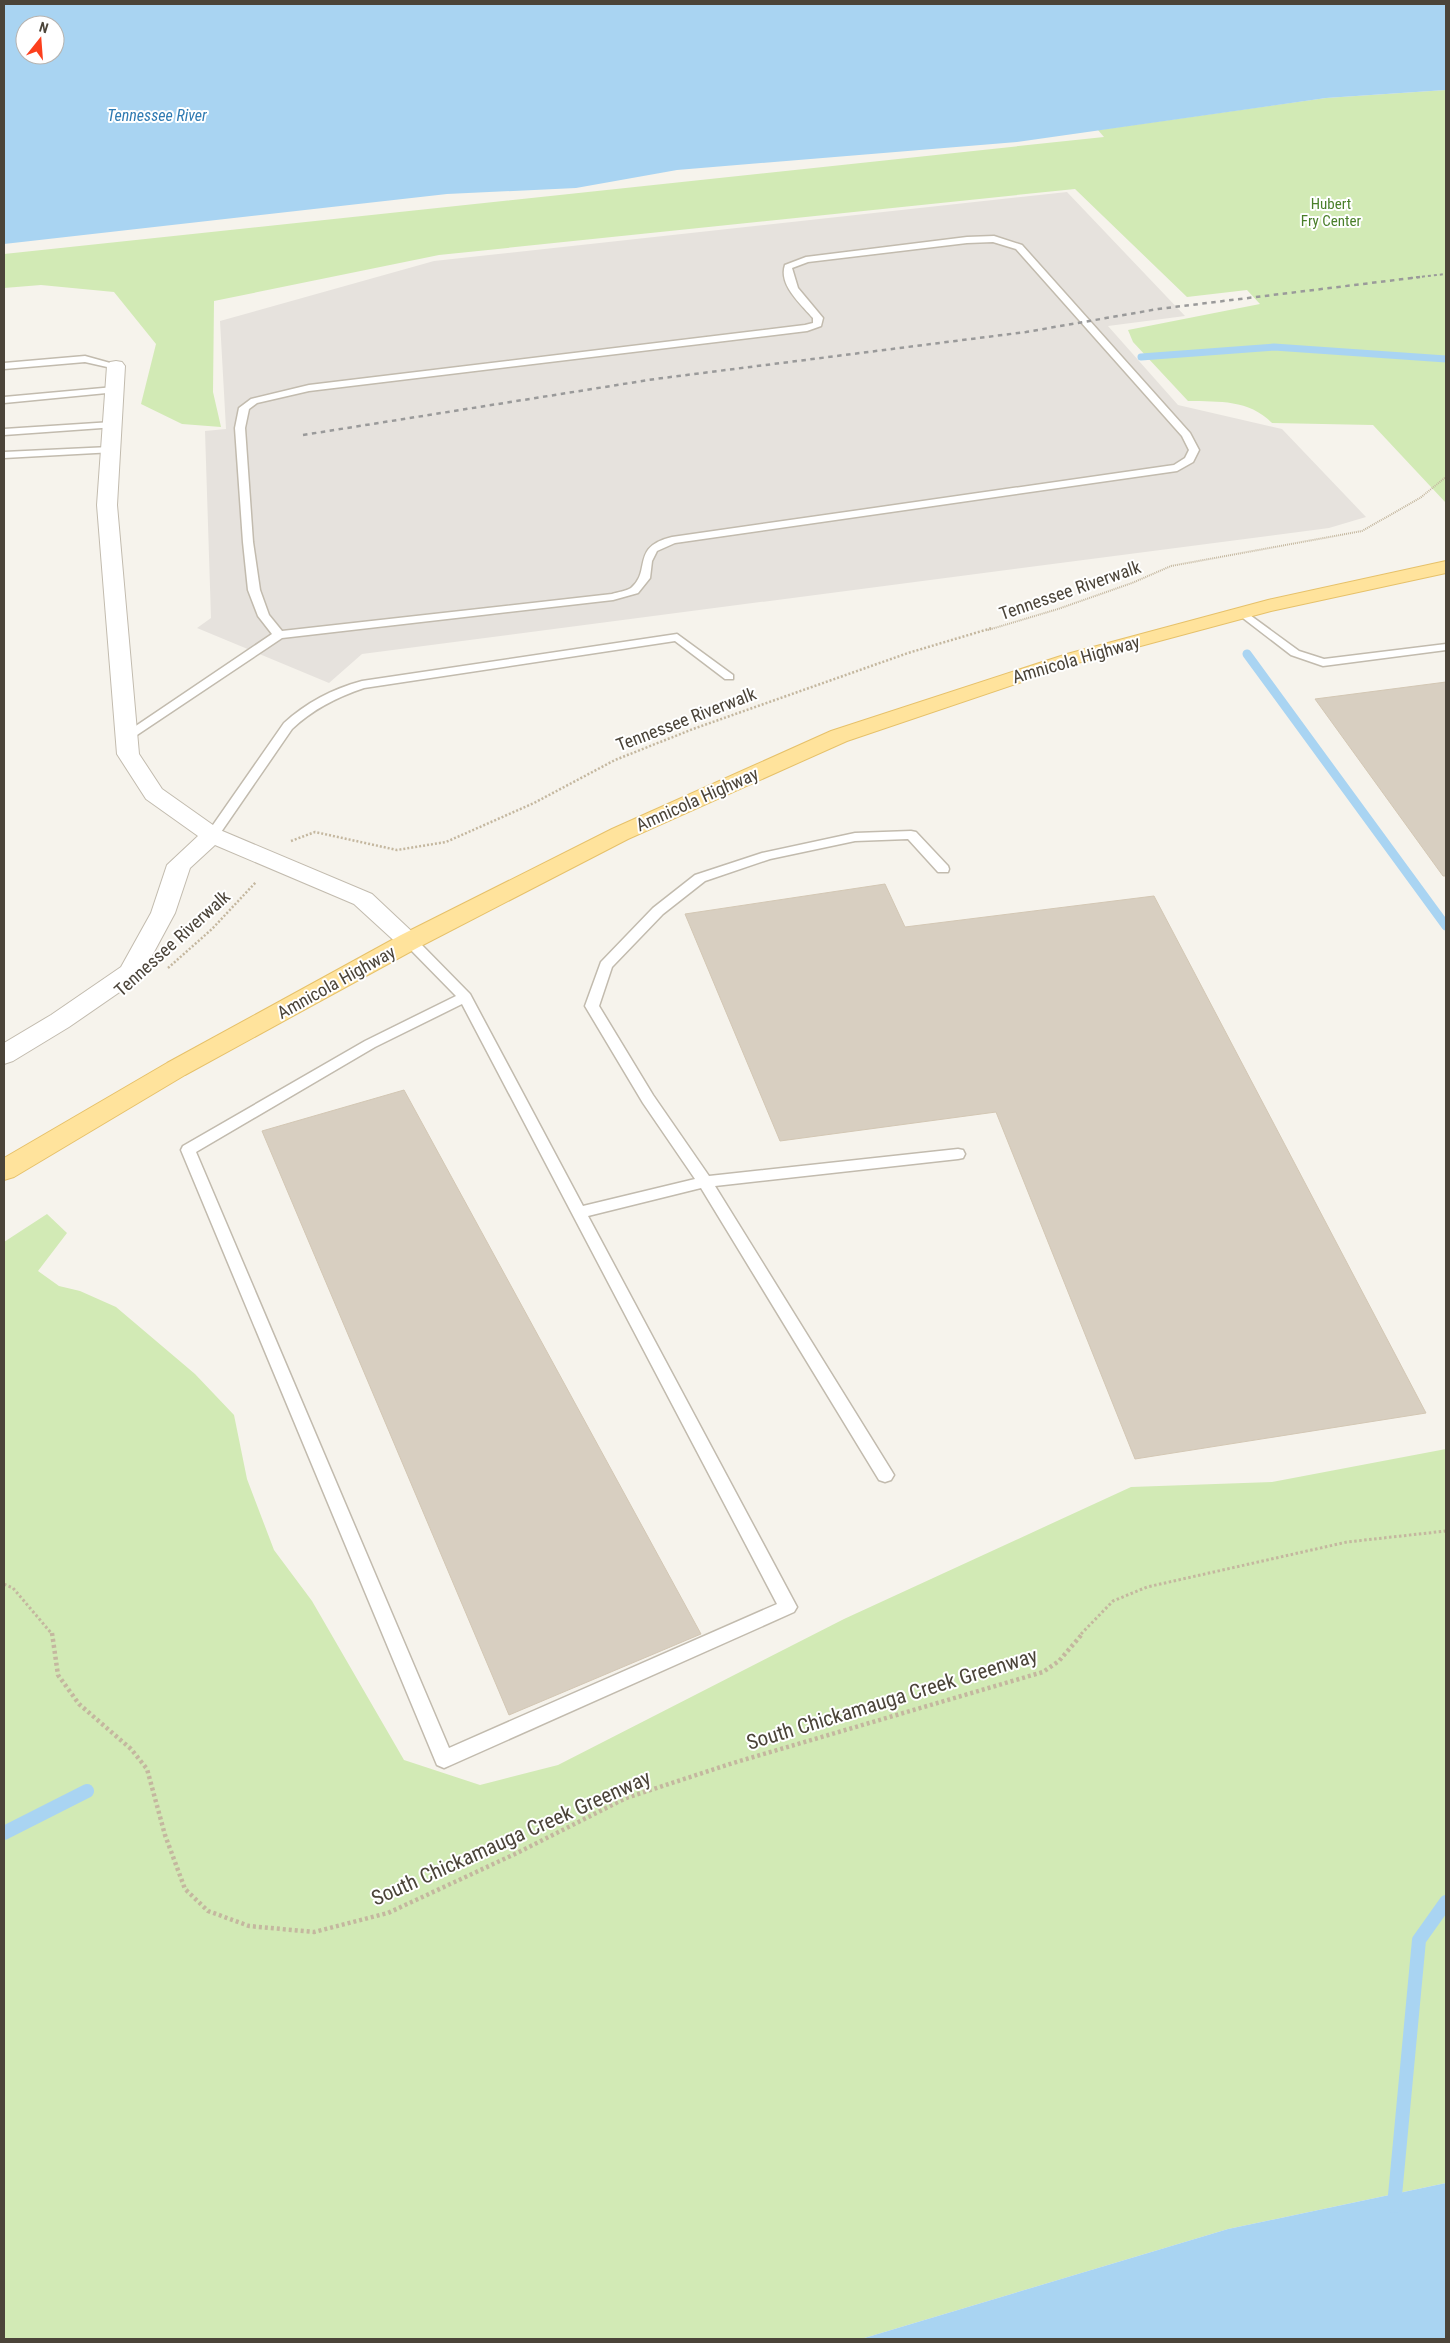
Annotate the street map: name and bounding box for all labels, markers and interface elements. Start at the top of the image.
north arrow [15,15,65,65]
text: N [37,19,50,36]
water label: Tennessee River [107,106,208,125]
park label: Hubert Fry Center [1301,195,1362,230]
street label: Tennessee Riverwalk [997,556,1143,624]
street label: Amnicola Highway [1010,631,1143,687]
street label: Tennessee Riverwalk [613,683,759,755]
street label: Amnicola Highway [633,762,762,835]
street label: Tennessee Riverwalk [110,886,234,1000]
street label: Amnicola Highway [273,941,399,1023]
street label: South Chickamauga Creek Greenway [744,1643,1041,1755]
street label: South Chickamauga Creek Greenway [368,1765,654,1911]

